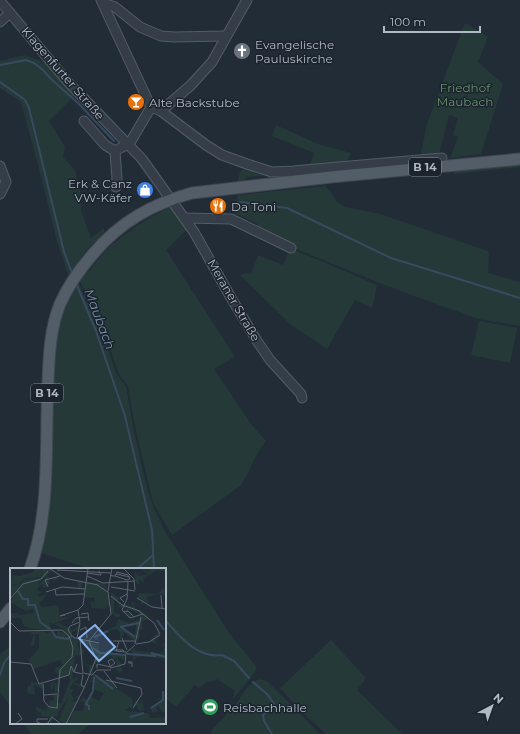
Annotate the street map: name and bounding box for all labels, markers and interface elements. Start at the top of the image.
scale bar [384,8,480,34]
text: 100 m [390,14,426,29]
street label: Klagenfurter Straße [19,23,107,123]
place label: Evangelische Pauluskirche [255,37,334,66]
church icon: Evangelische Pauluskirche [232,41,252,61]
park label: Friedhof Maubach [437,80,493,109]
bar icon: Alte Backstube [126,92,146,112]
place label: Alte Backstube [149,95,240,110]
road number: B 14 [409,158,441,176]
place label: Erk & Canz VW-Käfer [68,176,132,205]
shop icon: Erk & Canz VW-Käfer [135,180,155,200]
restaurant icon: Da Toni [208,196,228,216]
place label: Da Toni [231,199,276,214]
street label: Meraner Straße [204,256,264,344]
water label: Maubach [81,286,119,352]
road number: B 14 [31,384,63,402]
inset map [10,568,166,724]
north arrow [472,686,512,726]
text: N [491,690,507,707]
sports icon: Reisbachhalle [200,697,220,717]
place label: Reisbachhalle [223,700,307,715]

